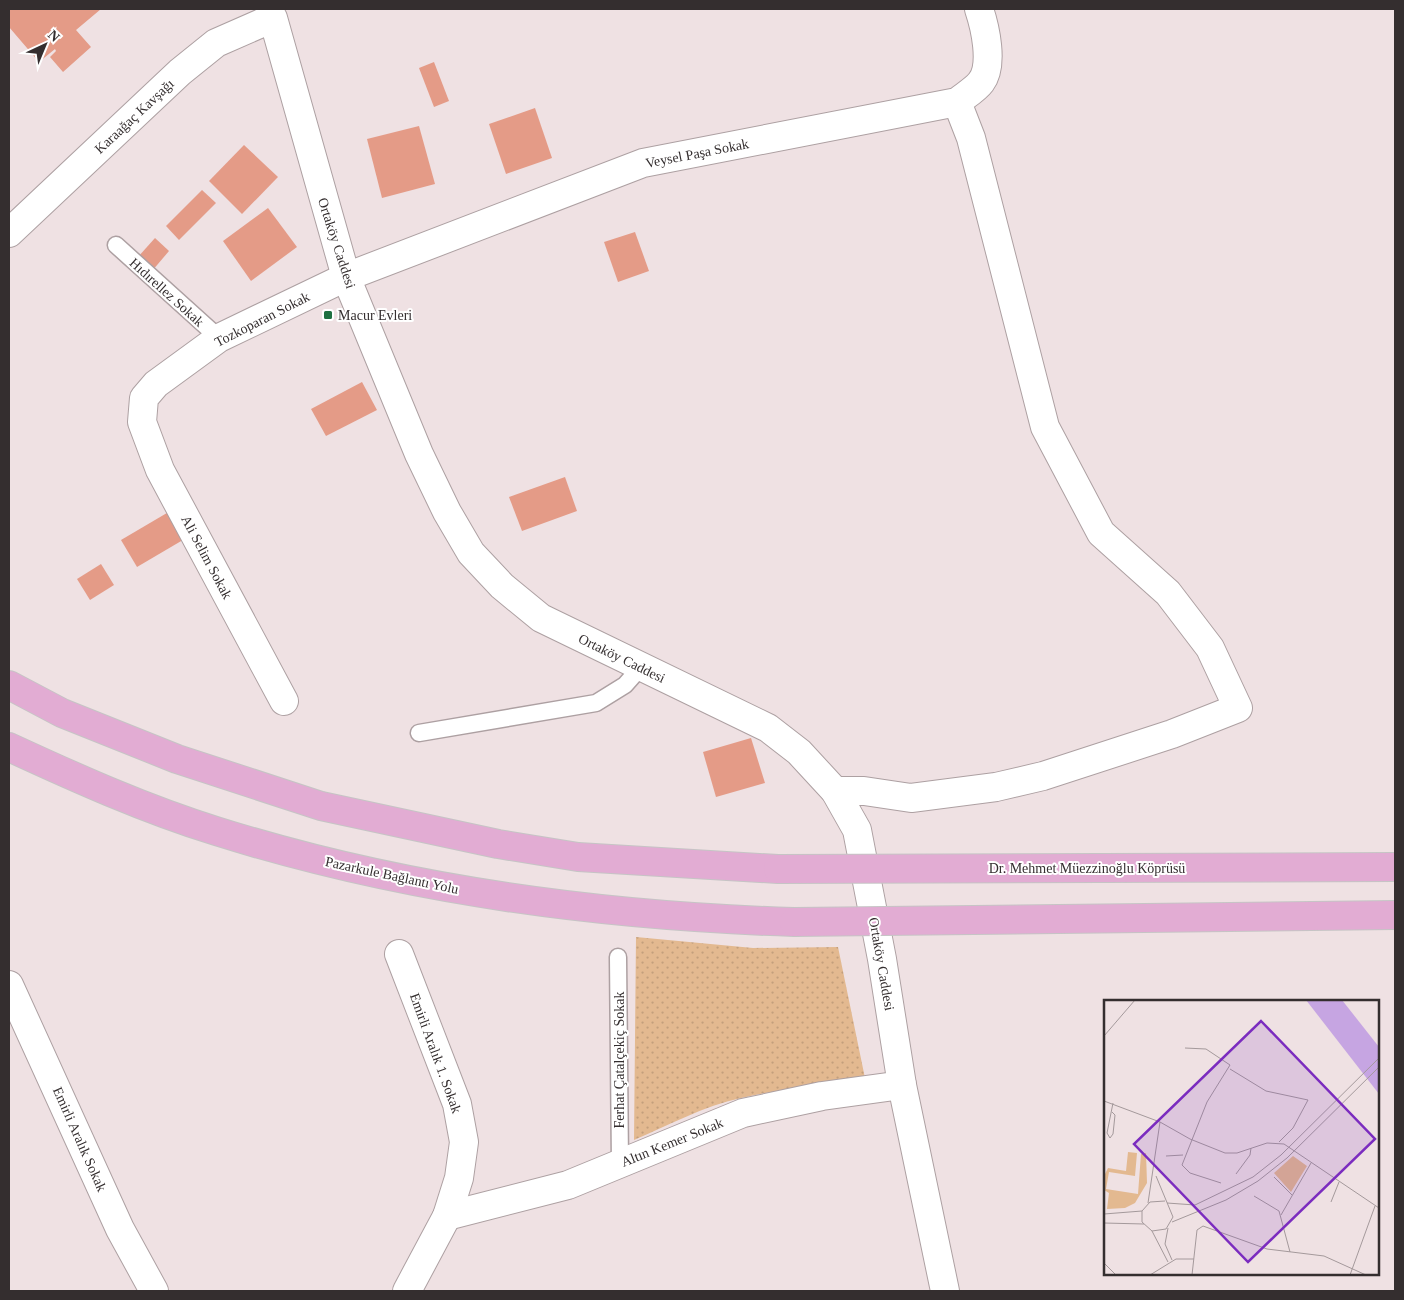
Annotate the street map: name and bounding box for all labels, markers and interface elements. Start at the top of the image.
north arrow [20,20,70,70]
text: N [45,27,63,45]
street label: Karaağaç Kavşağı [92,76,177,157]
street label: Veysel Paşa Sokak [644,136,750,171]
street label: Ortaköy Caddesi [315,196,358,291]
street label: Hıdırellez Sokak [127,255,207,330]
street label: Tozkoparan Sokak [212,289,312,350]
place label: Macur Evleri [338,308,412,323]
marker: Macur Evleri [322,309,334,321]
street label: Ali Selim Sokak [178,513,235,602]
street label: Ortaköy Caddesi [576,631,668,686]
street label: Pazarkule Bağlantı Yolu [324,854,460,897]
street label: Dr. Mehmet Müezzinoğlu Köprüsü [989,861,1185,876]
street label: Ortaköy Caddesi [866,916,897,1012]
street label: Emirli Aralık 1. Sokak [407,991,464,1115]
street label: Ferhat Çatalçekiç Sokak [612,992,627,1128]
inset map [1104,1000,1379,1275]
street label: Emirli Aralık Sokak [50,1085,109,1194]
street label: Altın Kemer Sokak [619,1115,725,1170]

